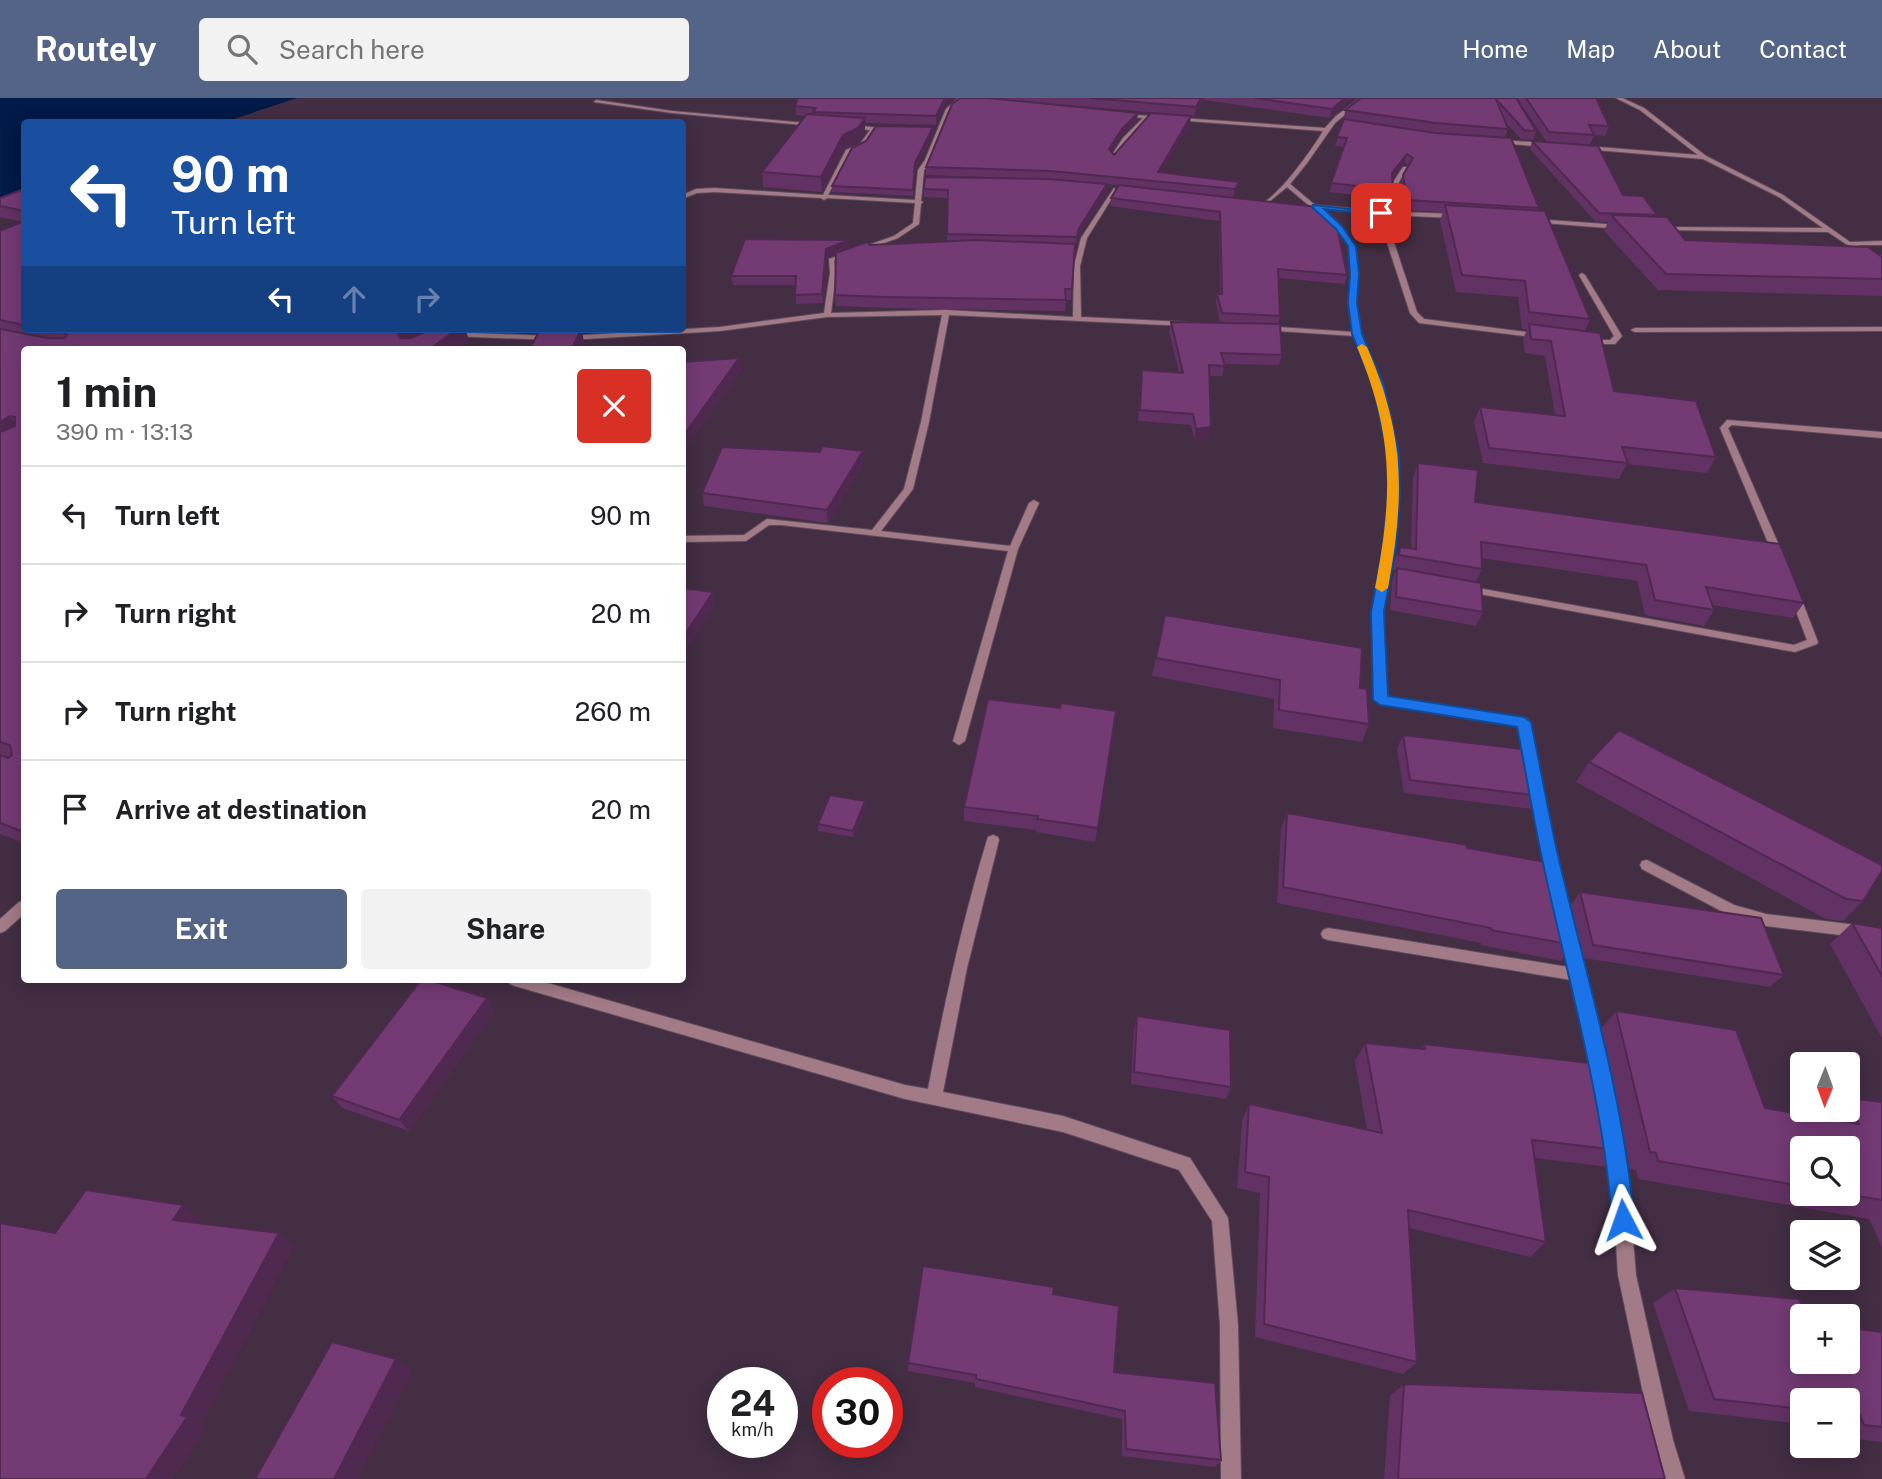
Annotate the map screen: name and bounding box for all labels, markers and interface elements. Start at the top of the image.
search box [199,18,689,81]
text: Routely [35,30,157,68]
icon: search [223,30,261,68]
text: Search here [279,34,425,65]
text: Home [1462,35,1528,63]
text: Map [1566,35,1615,63]
text: About [1653,35,1721,63]
text: Contact [1759,35,1847,63]
text: 90 m [171,145,290,203]
icon: left [56,147,147,238]
pin [1351,183,1411,243]
icon: arrive [1362,194,1400,232]
text: Turn left [171,204,296,241]
icon: left [262,280,300,318]
icon: ahead [335,280,373,318]
icon: right [408,280,446,318]
text: 1 min [56,367,157,416]
button: close [577,369,651,443]
text: 390 m · 13:13 [56,418,193,445]
icon: left [56,496,94,534]
text: Turn left [115,500,220,531]
text: 90 m [590,500,651,531]
icon: right [56,594,94,632]
text: Turn right [115,598,237,629]
text: 20 m [591,598,651,629]
icon: right [56,692,94,730]
text: Turn right [115,696,237,727]
text: 260 m [575,696,651,727]
icon: arrive [56,790,94,828]
text: Arrive at destination [115,794,367,825]
text: 20 m [591,794,651,825]
button: Exit [56,889,347,969]
button: Share [361,889,651,969]
north arrow [1790,1052,1860,1122]
map controls [1790,1052,1860,1458]
button: search [1790,1136,1860,1206]
position arrow [1586,1183,1660,1257]
button: layers [1790,1220,1860,1290]
button: + [1790,1304,1860,1374]
speed limit sign: 30 [812,1367,903,1458]
text: 24 [730,1383,775,1424]
button: − [1790,1388,1860,1458]
text: km/h [731,1419,774,1440]

